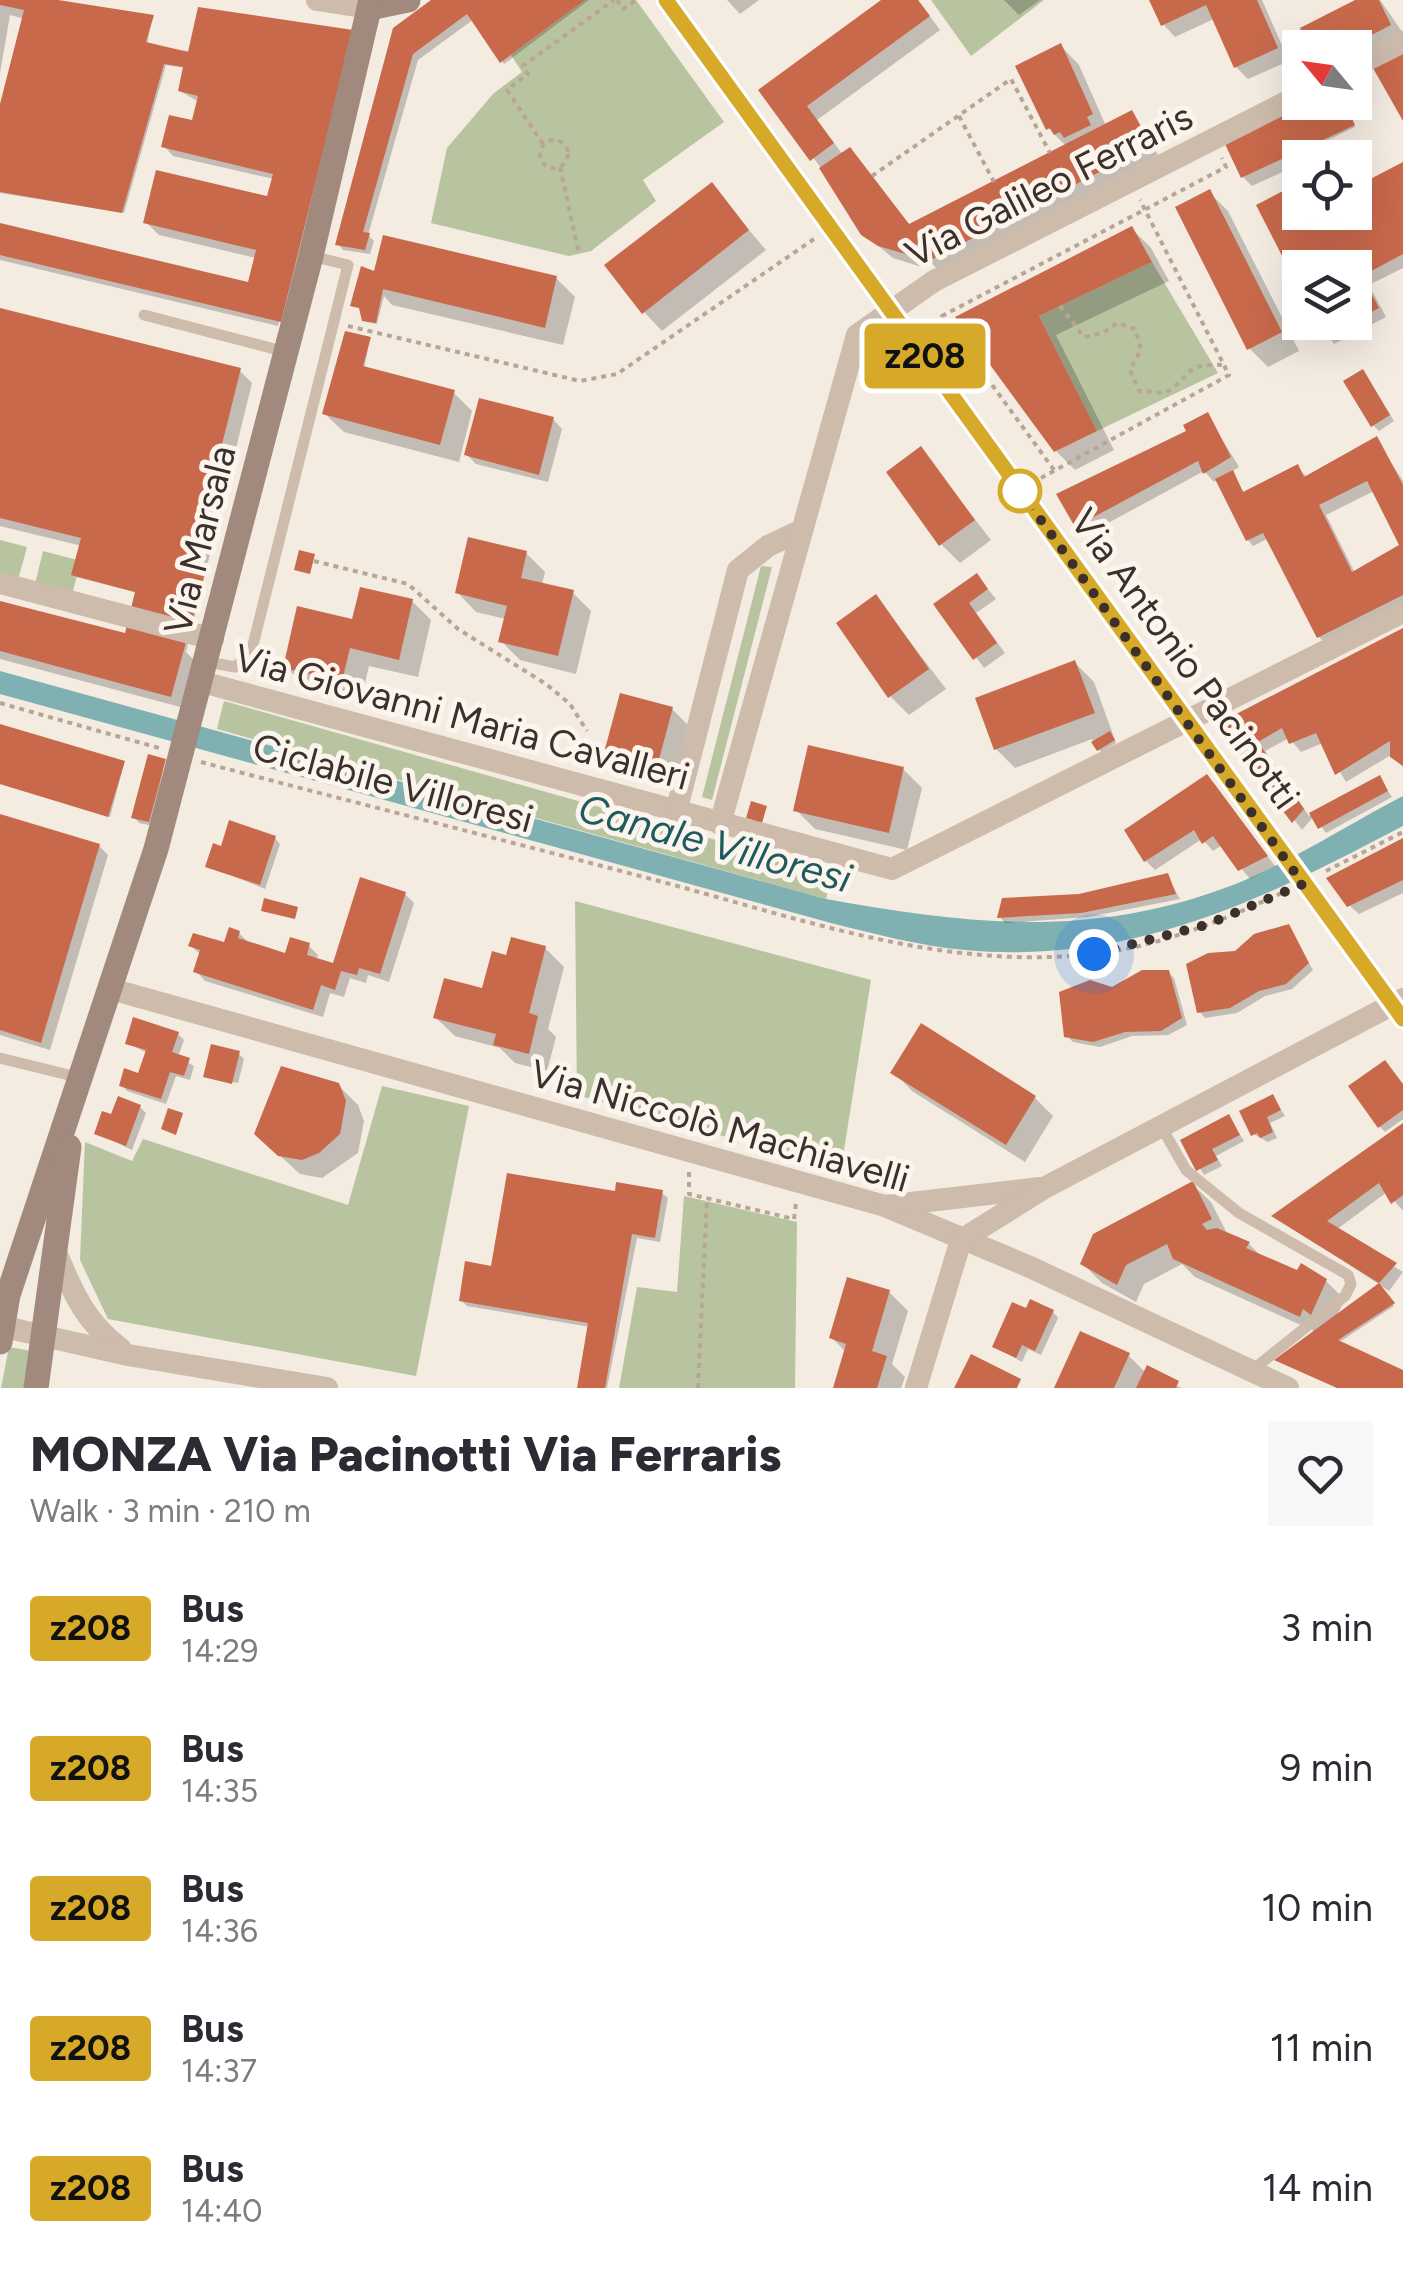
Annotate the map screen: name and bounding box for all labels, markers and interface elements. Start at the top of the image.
north arrow [1282,30,1372,120]
map controls [1282,30,1372,340]
street label: Via Galileo Ferraris [898,93,1200,277]
button: locate [1282,140,1372,230]
button: layers [1282,250,1372,340]
line badge: z208 [855,324,995,388]
text: z208 [884,335,966,377]
street label: Via Marsala [154,441,246,639]
unlabelled marker [999,470,1041,512]
street label: Via Antonio Pacinotti [1061,500,1309,818]
street label: Via Giovanni Maria Cavalleri [230,634,694,800]
street label: Ciclabile Villoresi [248,723,538,843]
water label: Canale Villoresi [573,784,857,903]
your location [1069,929,1119,979]
street label: Via Niccolò Machiavelli [525,1050,915,1202]
button: heart [1268,1421,1373,1526]
text: MONZA Via Pacinotti Via Ferraris [30,1425,781,1483]
text: Walk · 3 min · 210 m [30,1492,311,1530]
text: Bus [181,1586,244,1632]
text: 3 min [1281,1605,1373,1651]
text: z208 [50,1607,131,1649]
text: 14:29 [181,1632,258,1670]
text: Bus [181,1726,244,1772]
text: 9 min [1280,1745,1373,1791]
text: z208 [50,1747,131,1789]
text: 14:35 [181,1772,258,1810]
text: Bus [181,1866,244,1912]
text: 10 min [1261,1885,1373,1931]
text: z208 [50,1887,131,1929]
text: 14:36 [181,1912,258,1950]
text: Bus [181,2006,244,2052]
text: 11 min [1270,2025,1373,2071]
text: z208 [50,2027,131,2069]
text: 14:37 [181,2052,257,2090]
text: Bus [181,2146,244,2192]
text: 14 min [1262,2165,1373,2211]
text: z208 [50,2167,131,2209]
text: 14:40 [181,2192,263,2230]

